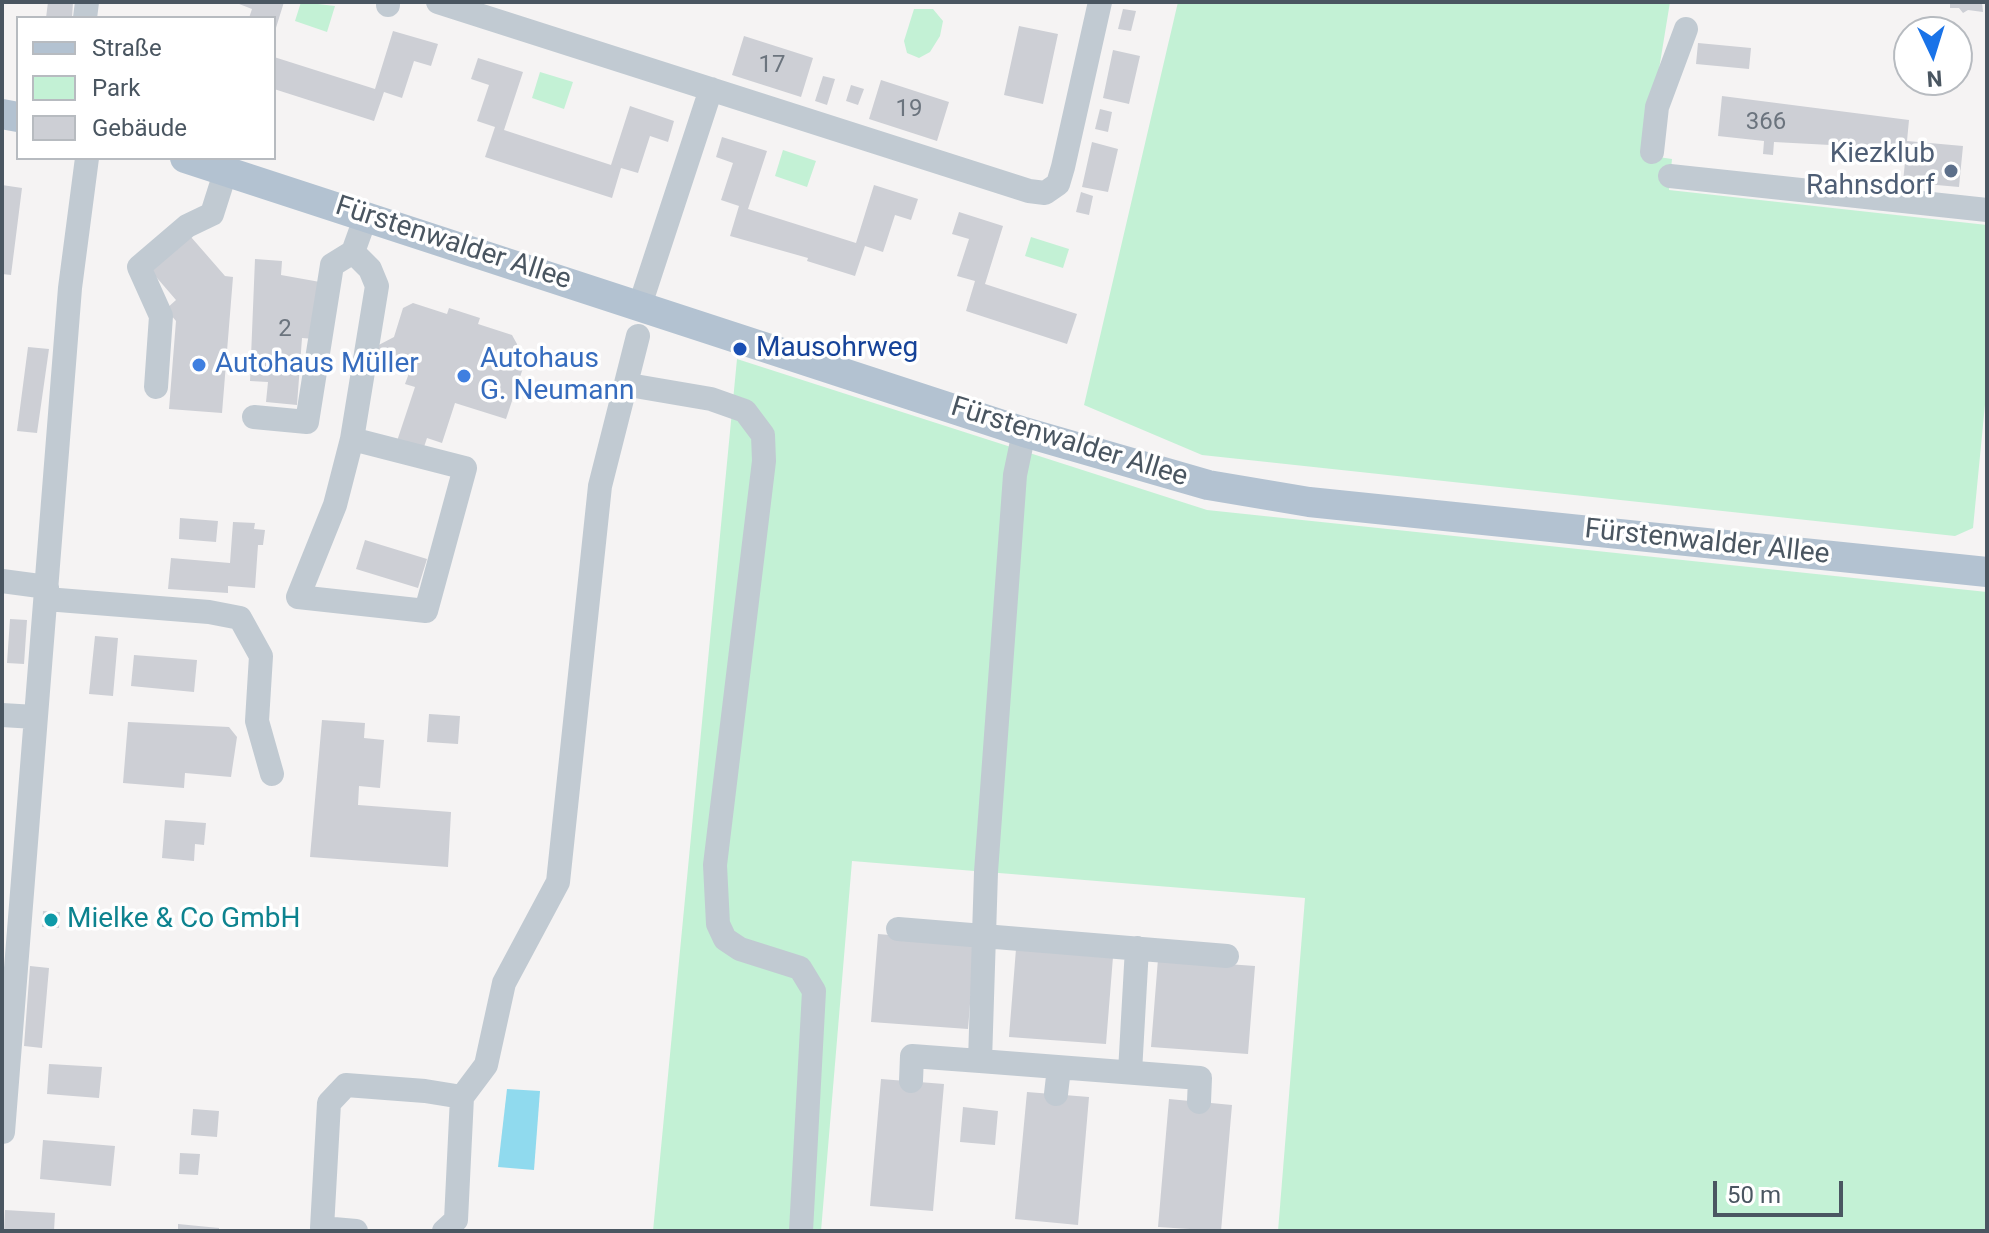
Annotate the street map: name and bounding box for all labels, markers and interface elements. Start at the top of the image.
legend [16,16,276,160]
north arrow [1893,16,1973,96]
text: Straße [92,34,162,62]
house number: 17 [759,52,785,80]
text: N [1926,65,1943,91]
text: Park [92,74,140,102]
house number: 19 [896,96,922,124]
house number: 366 [1746,109,1786,137]
text: Gebäude [92,114,187,142]
place label: Kiezklub Rahnsdorf [1806,138,1935,204]
marker: Kiezklub Rahnsdorf [1942,162,1960,180]
street label: Fürstenwalder Allee [331,190,575,298]
house number: 2 [278,316,292,344]
place label: Mausohrweg [756,332,918,366]
marker: Mausohrweg [731,340,749,358]
place label: Autohaus G. Neumann [480,343,634,409]
place label: Autohaus Müller [215,348,419,382]
marker: Autohaus Müller [190,356,208,374]
marker: Autohaus G. Neumann [455,367,473,385]
street label: Fürstenwalder Allee [947,391,1191,495]
street label: Fürstenwalder Allee [1583,513,1831,573]
place label: Mielke & Co GmbH [67,903,300,937]
marker: Mielke & Co GmbH [42,911,60,929]
scale bar [1717,1165,1847,1215]
text: 50 m [1727,1181,1781,1209]

